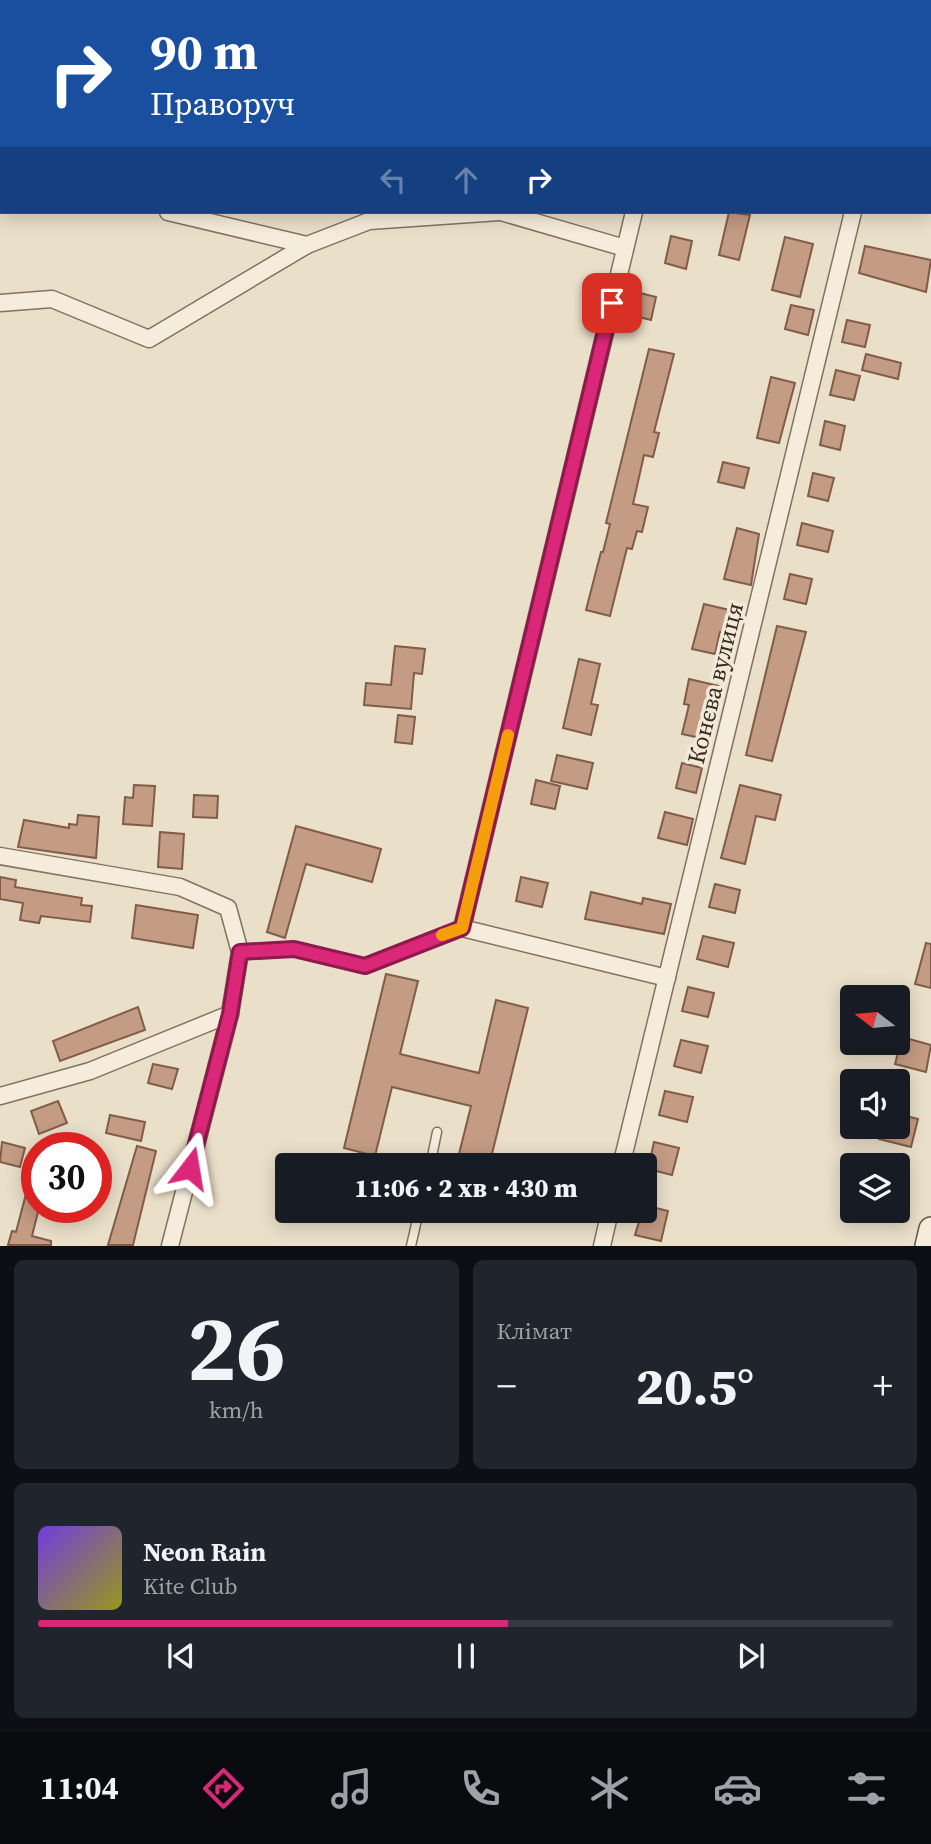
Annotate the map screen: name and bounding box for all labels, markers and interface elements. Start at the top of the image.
text: 90 m [150,18,258,85]
icon: right [35,28,126,119]
text: Праворуч [150,82,295,126]
icon: left [374,161,412,199]
icon: ahead [447,161,485,199]
icon: right [520,161,558,199]
pin [582,273,642,333]
icon: arrive [593,284,631,322]
street label: Конєва вулиця [679,599,751,767]
north arrow [840,985,910,1055]
map controls [840,985,910,1223]
button: sound [840,1069,910,1139]
position arrow [153,1131,227,1205]
speed limit sign: 30 [21,1132,112,1223]
button: layers [840,1153,910,1223]
text: 11:06 · 2 хв · 430 m [354,1170,578,1206]
text: 26 [187,1286,286,1410]
text: Клімат [497,1315,572,1347]
text: 20.5° [635,1350,754,1421]
text: − [497,1360,517,1412]
text: + [873,1360,893,1412]
text: km/h [209,1394,264,1426]
text: Neon Rain [143,1534,266,1570]
text: Kite Club [143,1570,238,1602]
icon: previous [162,1637,200,1675]
icon: pause [447,1637,485,1675]
icon: next [732,1637,770,1675]
icon: directions [199,1764,248,1813]
icon: music [327,1764,376,1813]
icon: phone [456,1764,505,1813]
icon: climate [585,1764,634,1813]
icon: car [713,1764,762,1813]
icon: filters [842,1764,891,1813]
text: 11:04 [40,1766,119,1810]

